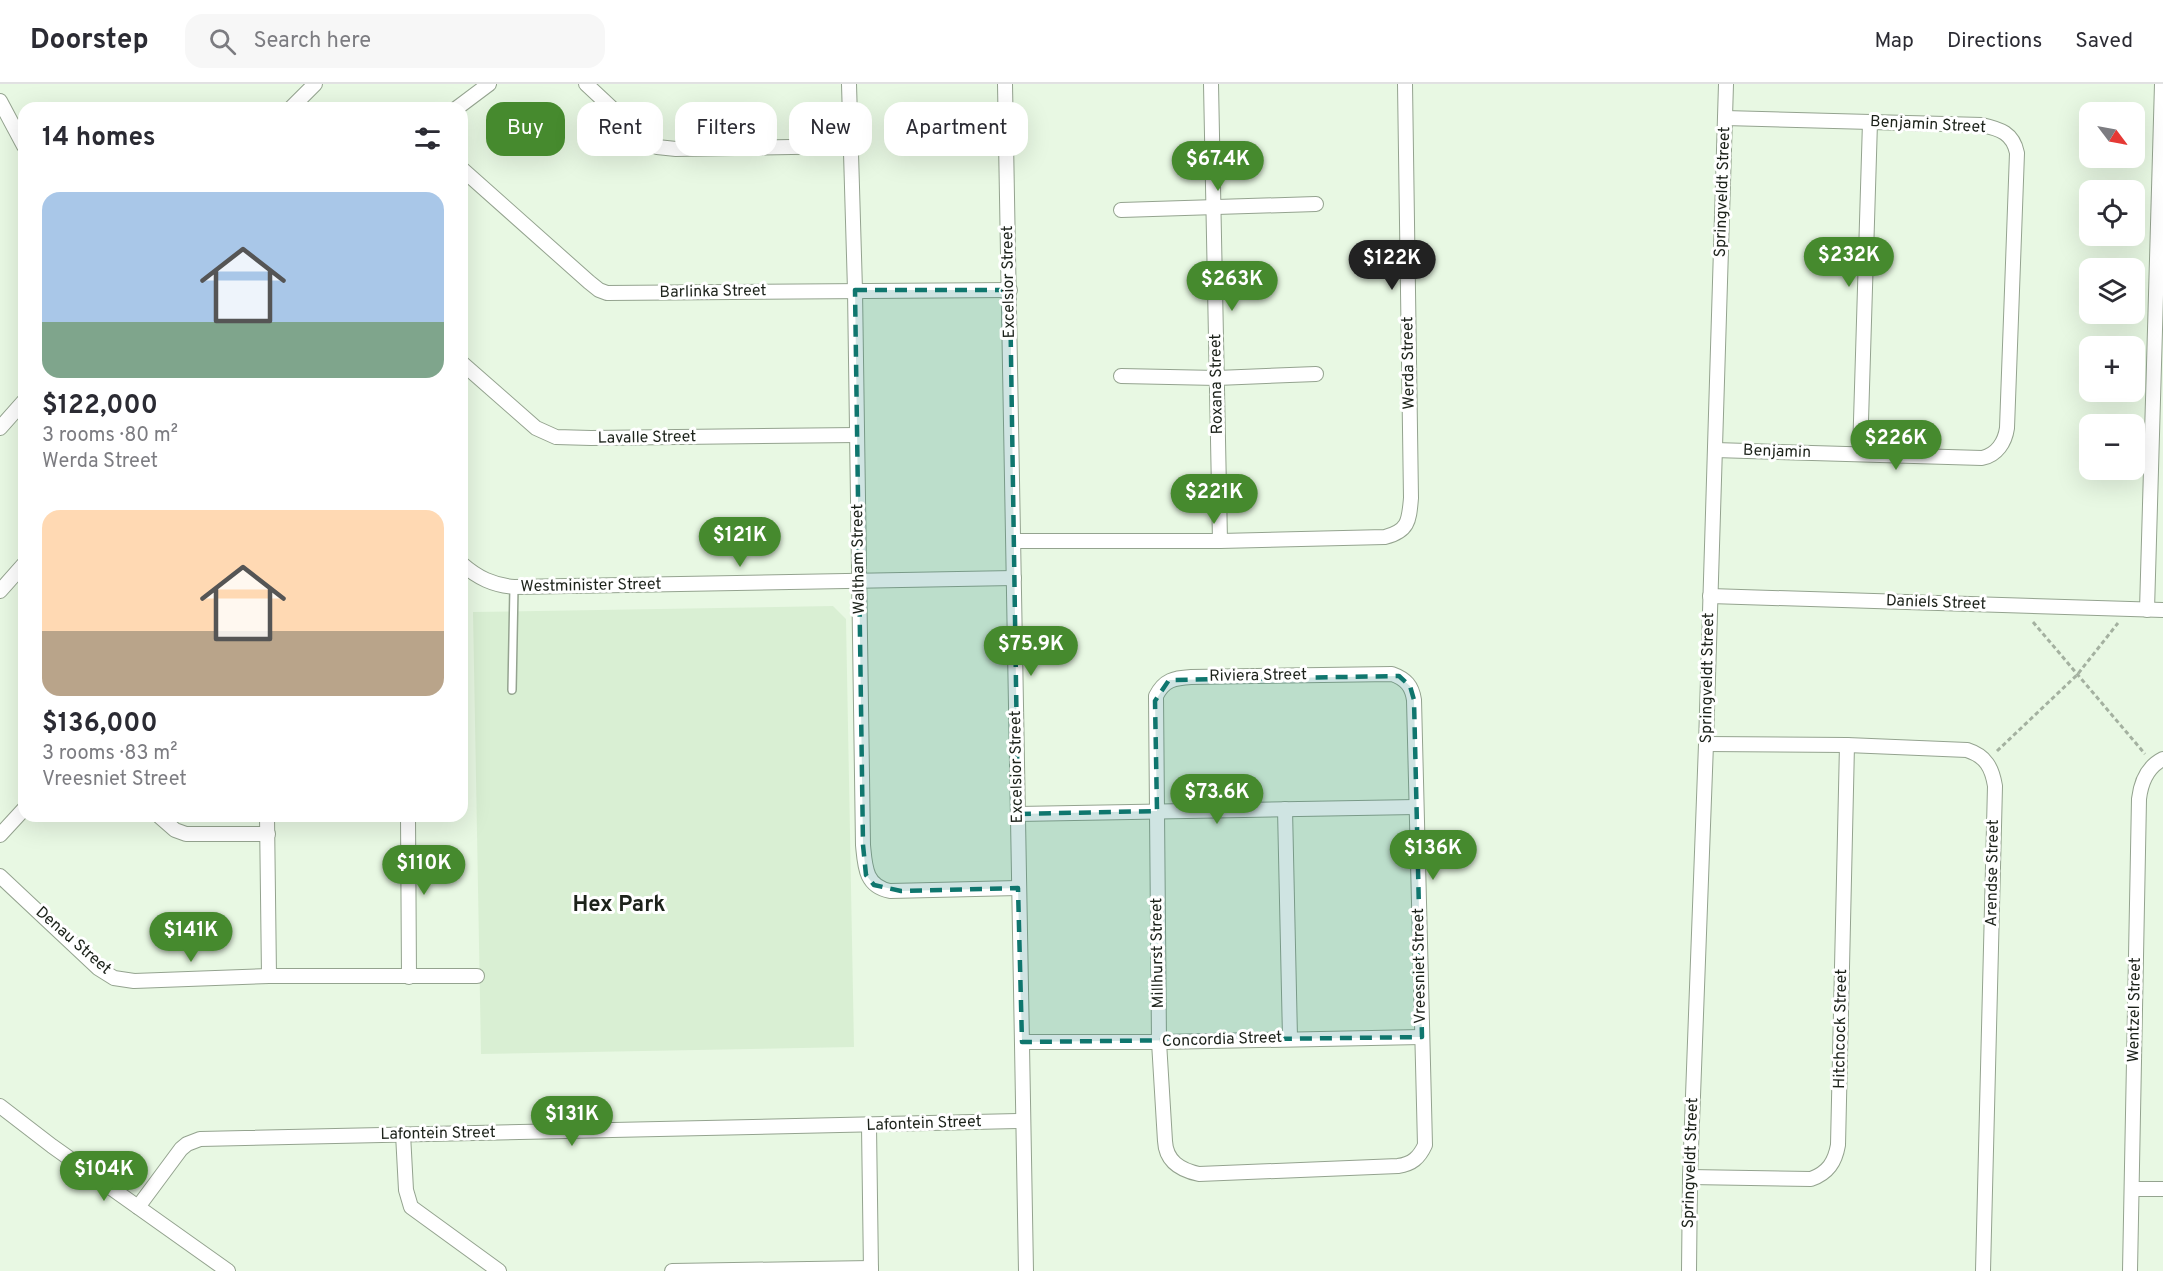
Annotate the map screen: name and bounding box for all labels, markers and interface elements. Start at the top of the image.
search box [185,14,605,68]
text: Doorstep [30,23,149,59]
icon: search [206,25,239,58]
text: Search here [254,28,371,55]
text: Map [1874,28,1914,55]
text: Directions [1947,28,2042,55]
text: Saved [2075,28,2133,55]
chip: Buy [486,102,565,156]
chip: Rent [577,102,663,156]
chip: Filters [675,102,777,156]
chip: New [789,102,872,156]
chip: Apartment [884,102,1028,156]
north arrow [2079,102,2145,168]
map controls [2079,102,2145,480]
street label: Benjamin Street [1870,112,1986,138]
text: 14 homes [42,122,156,155]
icon: filters [411,122,444,155]
street label: Springveldt Street [1711,126,1735,258]
pin: $67.4K [1169,141,1267,192]
text: $67.4K [1186,147,1250,173]
button: locate [2079,180,2145,246]
street label: Excelsior Street [998,225,1020,339]
icon: home [189,231,297,339]
pin: $232K [1807,237,1891,288]
pin: $122K [1350,240,1434,291]
text: $232K [1818,243,1880,269]
text: $122K [1363,246,1421,272]
button: layers [2079,258,2145,324]
pin: $263K [1190,261,1274,312]
text: $263K [1201,267,1263,293]
street label: Barlinka Street [659,281,767,303]
street label: Werda Street [1398,316,1420,410]
street label: Roxana Street [1206,334,1228,434]
button: + [2079,336,2145,402]
text: $122,000 [42,390,158,423]
button: − [2079,414,2145,480]
pin: $226K [1854,420,1938,471]
text: 3 rooms · 80 m² [42,423,178,449]
text: $226K [1865,426,1927,452]
street label: Lavalle Street [598,427,696,449]
street label: Benjamin [1743,441,1811,463]
text: Werda Street [42,449,158,475]
pin: $221K [1172,474,1256,525]
text: $221K [1185,480,1243,506]
street label: Waltham Street [848,504,870,614]
pin: $121K [698,517,782,568]
text: $121K [713,523,767,549]
icon: home [189,549,297,657]
street label: Westminister Street [520,575,662,597]
street label: Daniels Street [1885,591,1987,615]
street label: Springveldt Street [1697,612,1719,744]
pin: $75.9K [982,626,1080,677]
text: $75.9K [998,632,1064,658]
street label: Riviera Street [1209,665,1307,687]
text: $136,000 [42,708,158,741]
street label: Excelsior Street [1006,710,1028,824]
text: 3 rooms · 83 m² [42,741,177,767]
text: Vreesniet Street [42,767,187,793]
pin: $73.6K [1168,774,1266,825]
text: $73.6K [1184,780,1250,806]
street label: Arendse Street [1982,819,2004,927]
pin: $136K [1391,830,1475,881]
text: $136K [1404,836,1462,862]
pin: $110K [382,845,466,896]
text: $110K [396,851,452,877]
district label: Hex Park [572,892,666,919]
street label: Millhurst Street [1147,897,1169,1009]
street label: Denau Street [31,903,115,979]
street label: Vreesniet Street [1409,908,1431,1024]
pin: $141K [149,912,233,963]
text: $141K [163,918,219,944]
street label: Wentzel Street [2124,957,2146,1063]
street label: Hitchcock Street [1830,969,1852,1089]
street label: Concordia Street [1161,1028,1283,1052]
pin: $131K [530,1096,614,1147]
street label: Springveldt Street [1679,1097,1703,1229]
text: $131K [545,1102,599,1128]
street label: Lafontein Street [866,1112,982,1136]
street label: Lafontein Street [380,1123,496,1145]
pin: $104K [62,1151,146,1202]
text: $104K [74,1157,134,1183]

